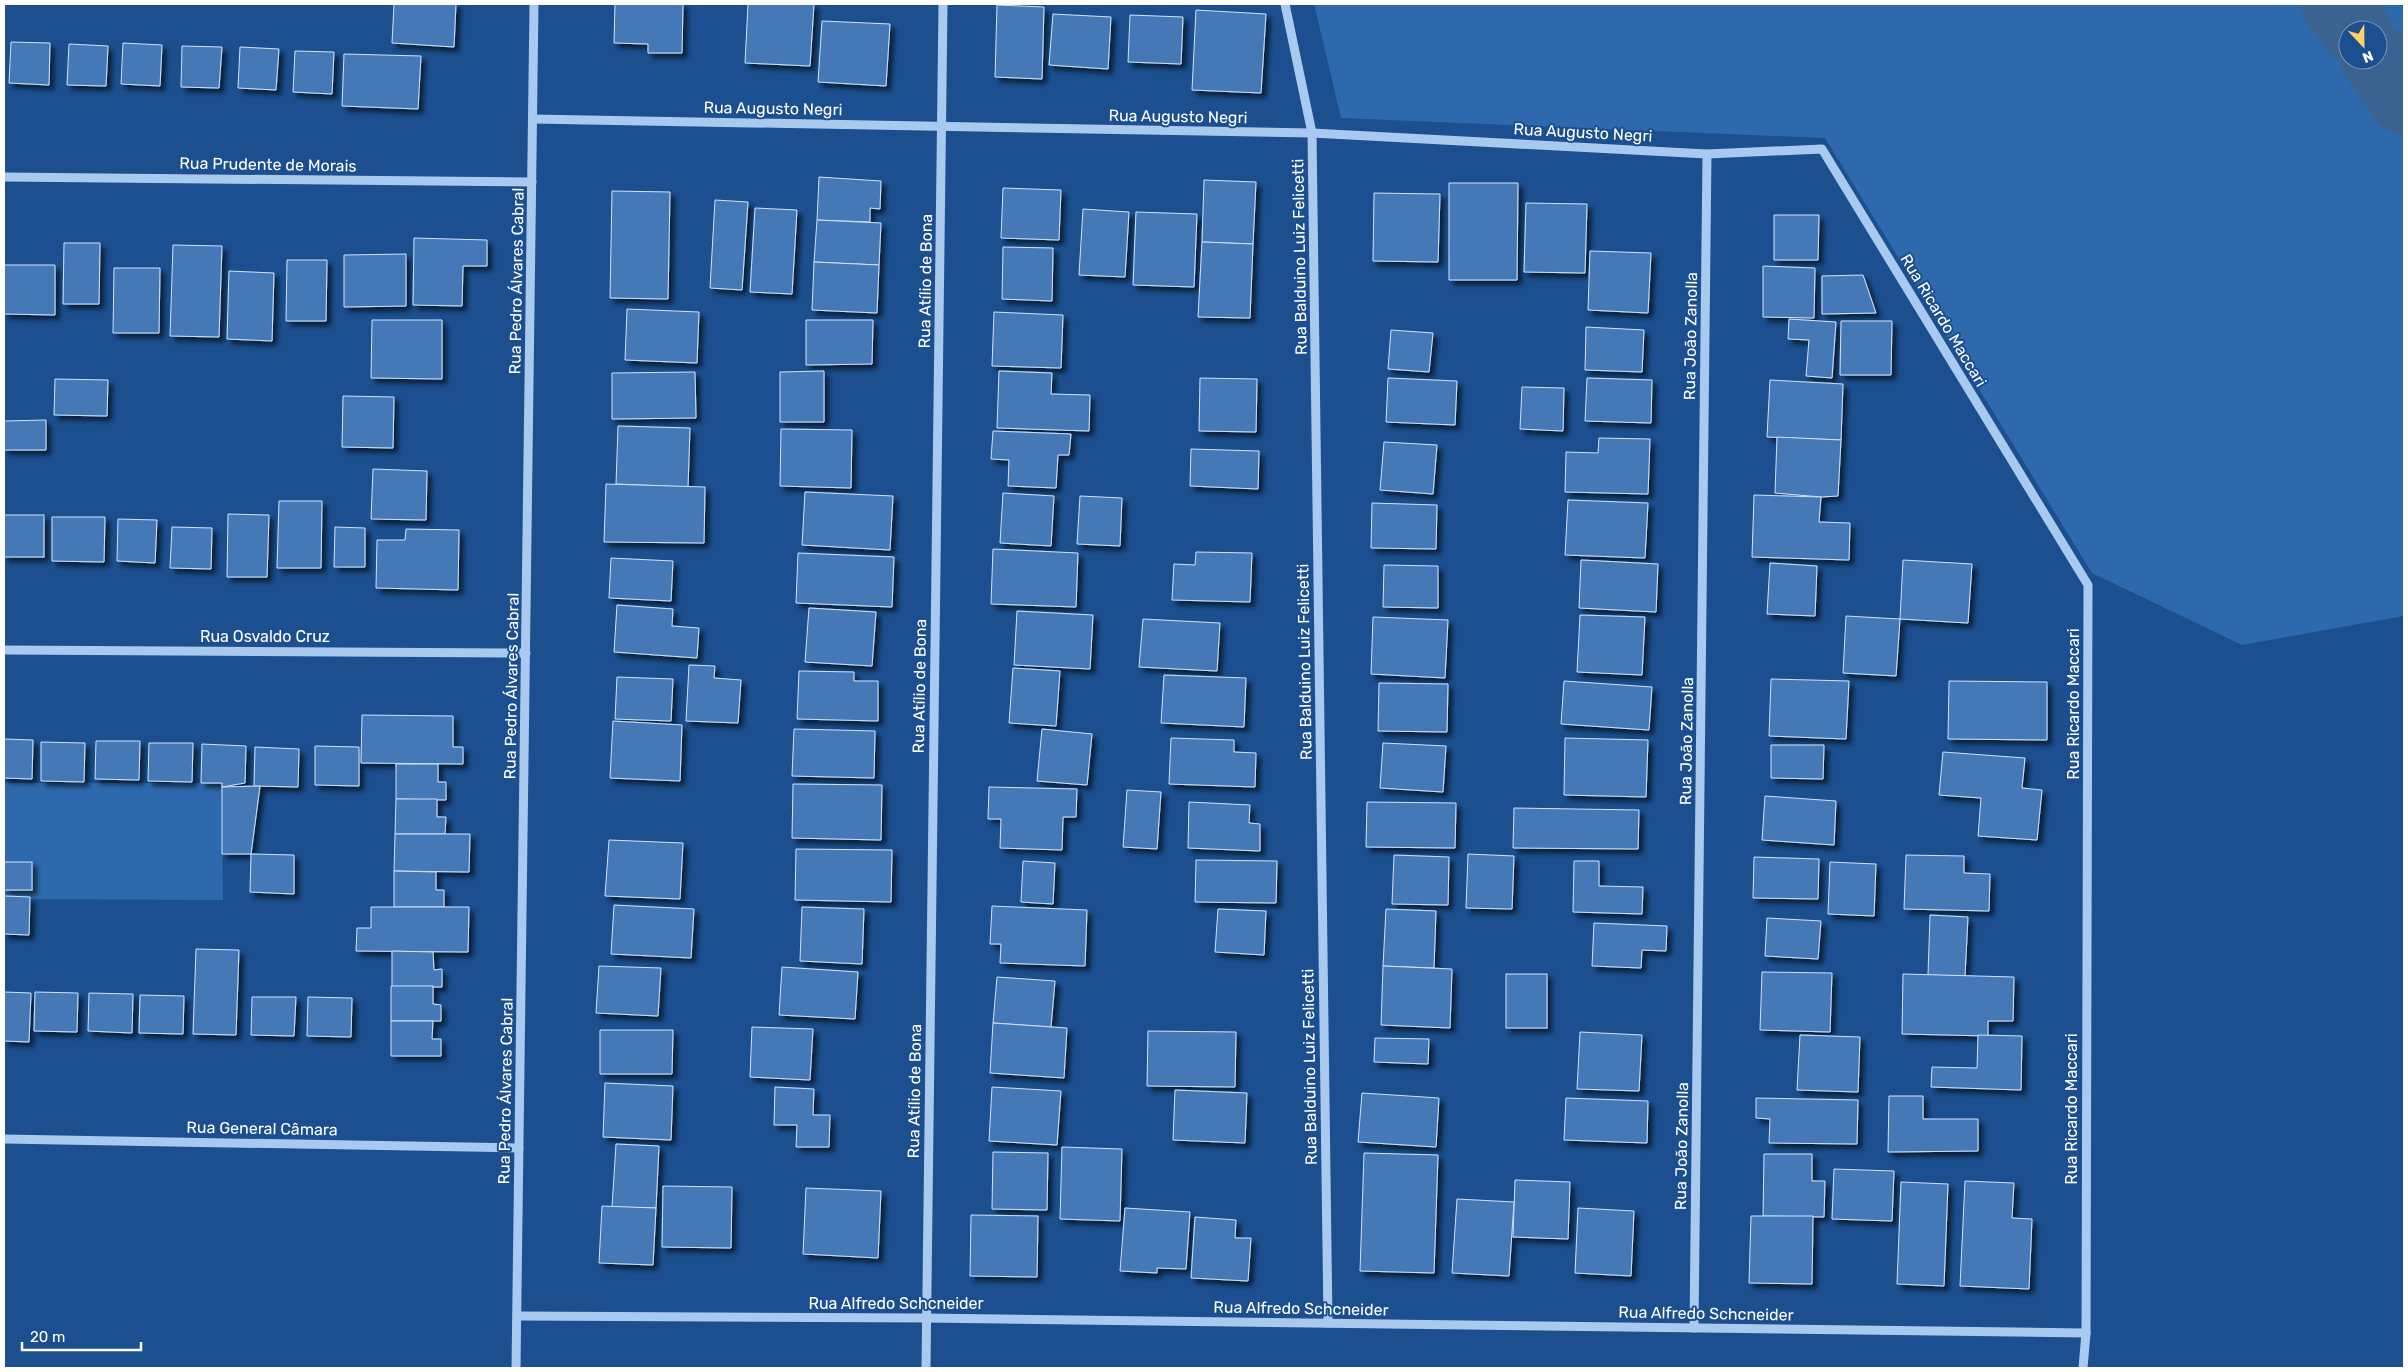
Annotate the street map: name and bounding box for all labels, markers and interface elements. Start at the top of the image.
north arrow [2338,20,2388,70]
text: N [2360,47,2376,66]
street label: Rua Augusto Negri [703,98,843,119]
street label: Rua Augusto Negri [1108,106,1248,127]
street label: Rua Augusto Negri [1513,119,1653,146]
street label: Rua Prudente de Morais [179,153,357,176]
street label: Rua Balduino Luiz Felicetti [1288,159,1311,355]
street label: Rua Pedro Álvares Cabral [505,187,528,375]
street label: Rua Atílio de Bona [915,214,936,348]
street label: Rua Ricardo Maccari [1896,250,1991,390]
street label: Rua João Zanolla [1680,272,1701,400]
street label: Rua Balduino Luiz Felicetti [1293,564,1316,760]
street label: Rua Pedro Álvares Cabral [500,592,523,780]
street label: Rua Atílio de Bona [909,619,930,753]
street label: Rua Osvaldo Cruz [200,627,330,646]
street label: Rua Ricardo Maccari [2064,628,2083,780]
street label: Rua João Zanolla [1676,677,1697,805]
street label: Rua Balduino Luiz Felicetti [1298,969,1321,1165]
street label: Rua Pedro Álvares Cabral [494,997,517,1185]
street label: Rua Atílio de Bona [904,1024,925,1158]
street label: Rua Ricardo Maccari [2062,1033,2081,1185]
street label: Rua João Zanolla [1671,1082,1692,1210]
street label: Rua General Câmara [186,1118,338,1139]
street label: Rua Alfredo Schcneider [808,1294,984,1313]
street label: Rua Alfredo Schcneider [1213,1297,1389,1320]
street label: Rua Alfredo Schcneider [1618,1302,1794,1325]
scale bar [22,1320,141,1352]
text: 20 m [30,1328,65,1346]

